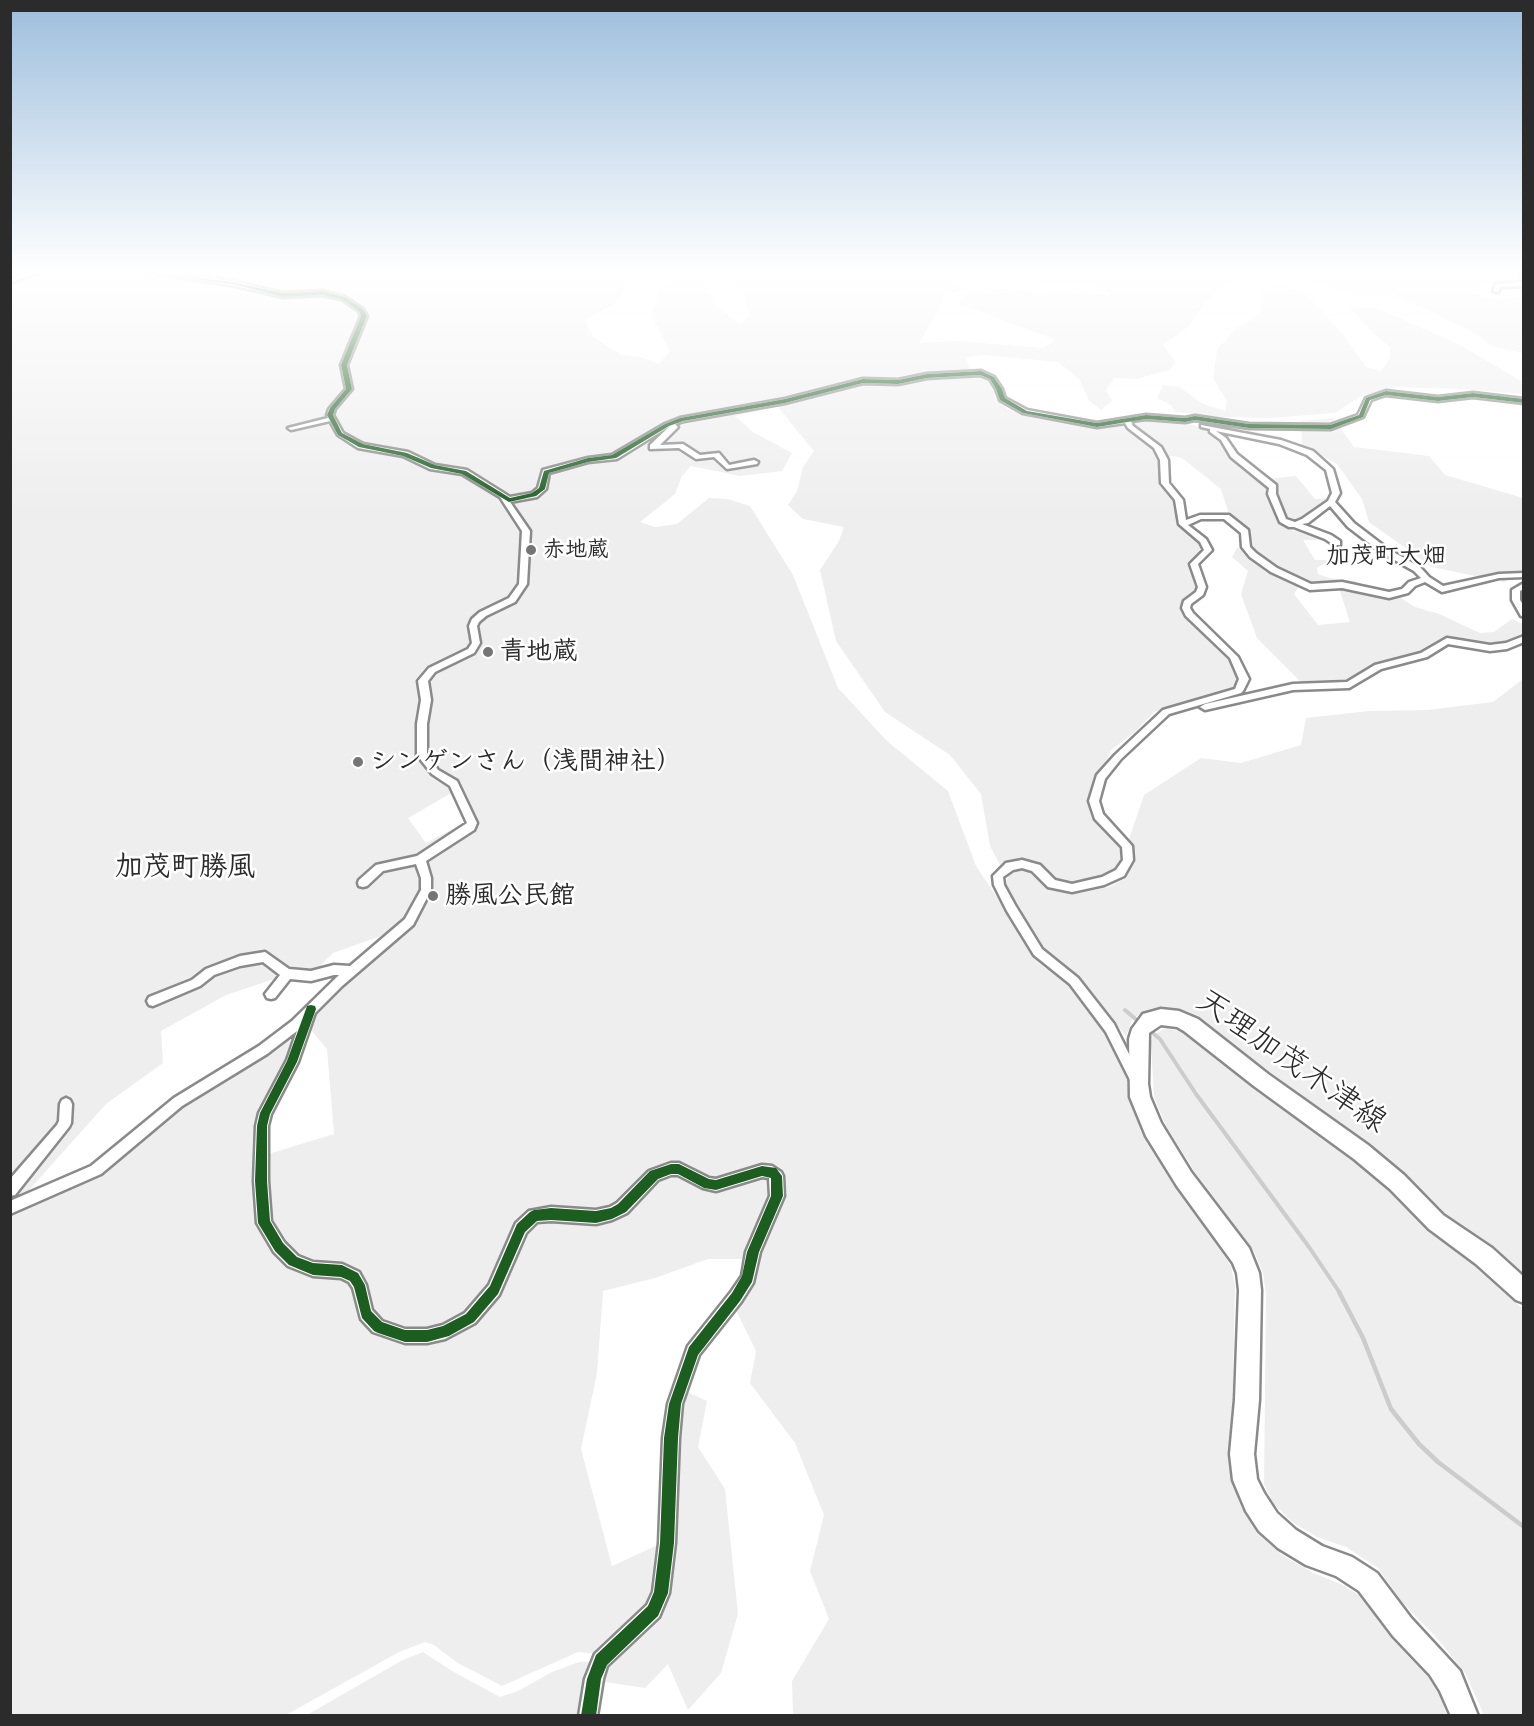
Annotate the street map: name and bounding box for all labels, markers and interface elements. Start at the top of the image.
place label: 赤地蔵 [543,537,609,563]
marker: 赤地蔵 [524,543,538,557]
district label: 加茂町大畑 [1326,543,1446,571]
place label: 青地蔵 [500,636,578,668]
marker: 青地蔵 [481,645,495,659]
place label: シンゲンさん（浅間神社） [370,746,682,778]
marker: シンゲンさん（浅間神社） [351,755,365,769]
district label: 加茂町勝風 [115,851,255,885]
place label: 勝風公民館 [445,880,575,912]
marker: 勝風公民館 [426,889,440,903]
street label: 天理加茂木津線 [1188,982,1394,1142]

